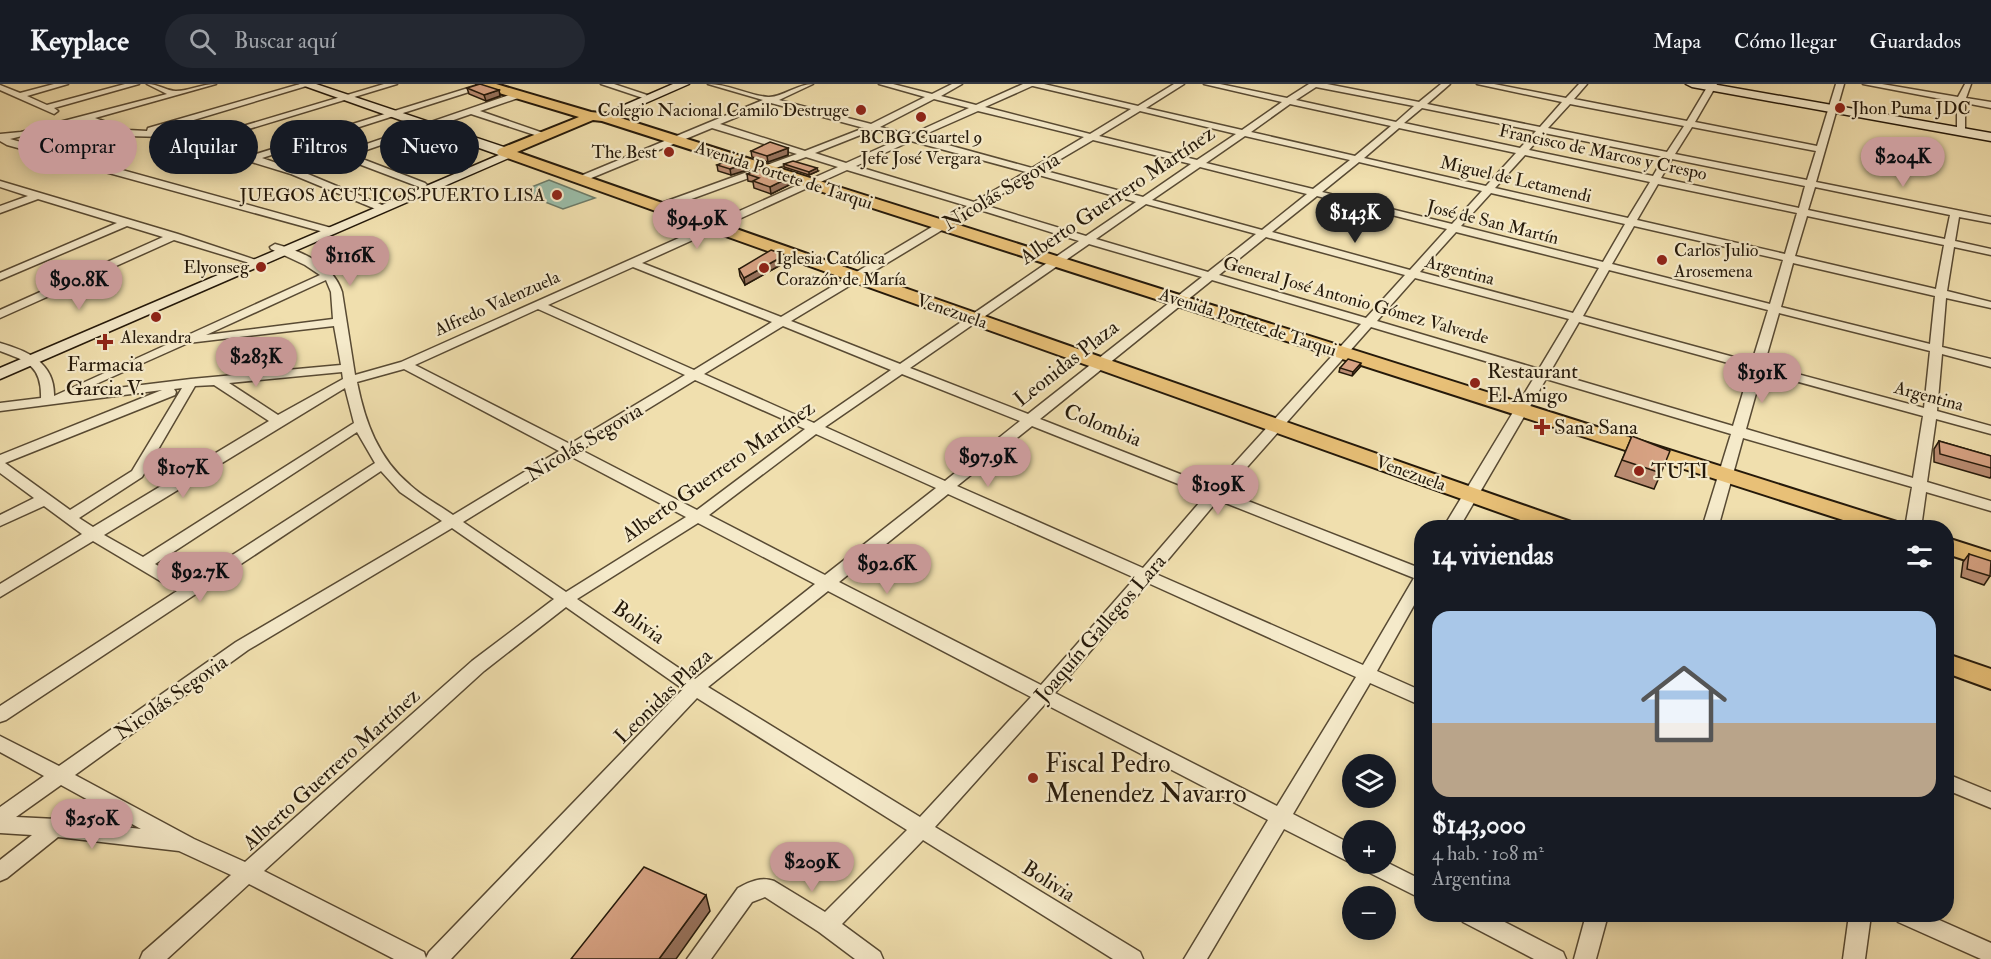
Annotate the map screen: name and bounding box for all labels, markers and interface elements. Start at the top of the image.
search box [165,14,585,68]
text: Keyplace [30,24,129,59]
icon: search [186,25,219,58]
text: Buscar aquí [234,27,336,55]
text: Mapa [1653,28,1701,55]
text: Cómo llegar [1734,28,1837,55]
text: Guardados [1870,28,1961,55]
place label: Jhon Puma JDC [1851,97,1971,120]
place label: Colegio Nacional Camilo Destruge [598,99,849,122]
marker: Jhon Puma JDC [1833,101,1847,115]
marker: Colegio Nacional Camilo Destruge [854,103,868,117]
marker: BCBG Cuartel 9 Jefe José Vergara [914,110,928,124]
street label: Francisco de Marcos y Crespo [1497,119,1709,186]
chip: Comprar [18,120,137,174]
chip: Alquilar [149,120,258,174]
chip: Filtros [270,120,368,174]
chip: Nuevo [380,120,479,174]
street label: Alberto Guerrero Martínez [1014,120,1220,271]
place label: BCBG Cuartel 9 Jefe José Vergara [859,126,983,170]
street label: Avenida Portete de Tarqui [691,136,876,215]
pin: $204K [1861,137,1945,188]
place label: The Best [592,141,657,164]
text: $204K [1875,144,1931,169]
marker: The Best [662,145,676,159]
street label: Nicolás Segovia [938,146,1065,237]
street label: Miguel de Letamendi [1438,151,1594,208]
place label: JUEGOS ACUTICOS PUERTO LISA [239,184,546,207]
marker: JUEGOS ACUTICOS PUERTO LISA [550,188,564,202]
pin: $143K [1313,193,1397,244]
street label: José de San Martín [1424,195,1561,250]
pin: $94.9K [648,199,746,250]
text: $143K [1330,200,1380,225]
text: $94.9K [667,206,727,231]
pin: $116K [308,236,392,287]
place label: Carlos Julio Arosemena [1673,239,1759,283]
text: $116K [325,243,375,268]
place label: Iglesia Católica Corazón de María [776,247,907,291]
street label: Argentina [1422,250,1498,291]
street label: General José Antonio Gómez Valverde [1220,251,1492,350]
marker: Carlos Julio Arosemena [1655,253,1669,267]
place label: Elyonseg [183,256,250,279]
pin: $90.8K [30,260,128,311]
marker: Elyonseg [254,260,268,274]
marker: Iglesia Católica Corazón de María [757,261,771,275]
street label: Alfredo Valenzuela [430,265,564,342]
text: $90.8K [49,267,109,292]
street label: Avenida Portete de Tarqui [1155,283,1340,362]
street label: Venezuela [914,289,991,334]
marker: Alexandra [149,310,163,324]
street label: Leonidas Plaza [1008,314,1125,413]
place label: Alexandra [119,326,192,349]
marker: Farmacia Garcia V. [98,335,112,349]
pin: $283K [214,337,298,388]
text: $283K [230,344,282,369]
place label: Farmacia Garcia V. [66,351,144,402]
pin: $191K [1720,353,1804,404]
place label: Restaurant El Amigo [1487,358,1578,409]
text: $191K [1737,360,1787,385]
marker: Restaurant El Amigo [1468,376,1482,390]
street label: Argentina [1891,376,1967,417]
street label: Alberto Guerrero Martínez [616,395,820,549]
street label: Nicolás Segovia [521,397,648,488]
street label: Colombia [1060,398,1146,453]
place label: Sana Sana [1554,414,1638,441]
marker: Sana Sana [1535,420,1549,434]
pin: $97.9K [939,437,1037,488]
text: $97.9K [959,444,1017,469]
pin: $107K [141,448,225,499]
street label: Venezuela [1373,450,1450,497]
text: $107K [157,455,209,480]
place label: TUTI [1651,458,1708,485]
marker: TUTI [1632,464,1646,478]
pin: $109K [1176,465,1260,516]
text: $109K [1192,472,1244,497]
text: 14 viviendas [1432,540,1553,572]
icon: filters [1903,540,1936,573]
pin: $92.6K [838,544,936,595]
street label: Joaquín Gallegos Lara [1028,548,1172,709]
text: $92.6K [857,551,917,576]
pin: $92.7K [151,552,249,603]
text: $92.7K [171,559,229,584]
street label: Bolivia [607,595,670,650]
street label: Leonidas Plaza [609,643,718,750]
street label: Nicolás Segovia [109,648,233,746]
icon: home [1630,650,1738,758]
street label: Alberto Guerrero Martínez [236,683,426,857]
place label: Fiscal Pedro Menendez Navarro [1045,748,1246,810]
map controls [1342,754,1396,940]
button: layers [1342,754,1396,808]
marker: Fiscal Pedro Menendez Navarro [1026,771,1040,785]
pin: $250K [50,799,134,850]
text: $250K [65,806,119,831]
text: $143,000 [1432,809,1526,841]
button: + [1342,820,1396,874]
text: 4 hab. · 108 m² [1432,841,1544,866]
pin: $209K [770,842,854,893]
text: $209K [784,849,840,874]
street label: Bolivia [1017,855,1081,908]
text: Argentina [1432,866,1511,891]
button: − [1342,886,1396,940]

